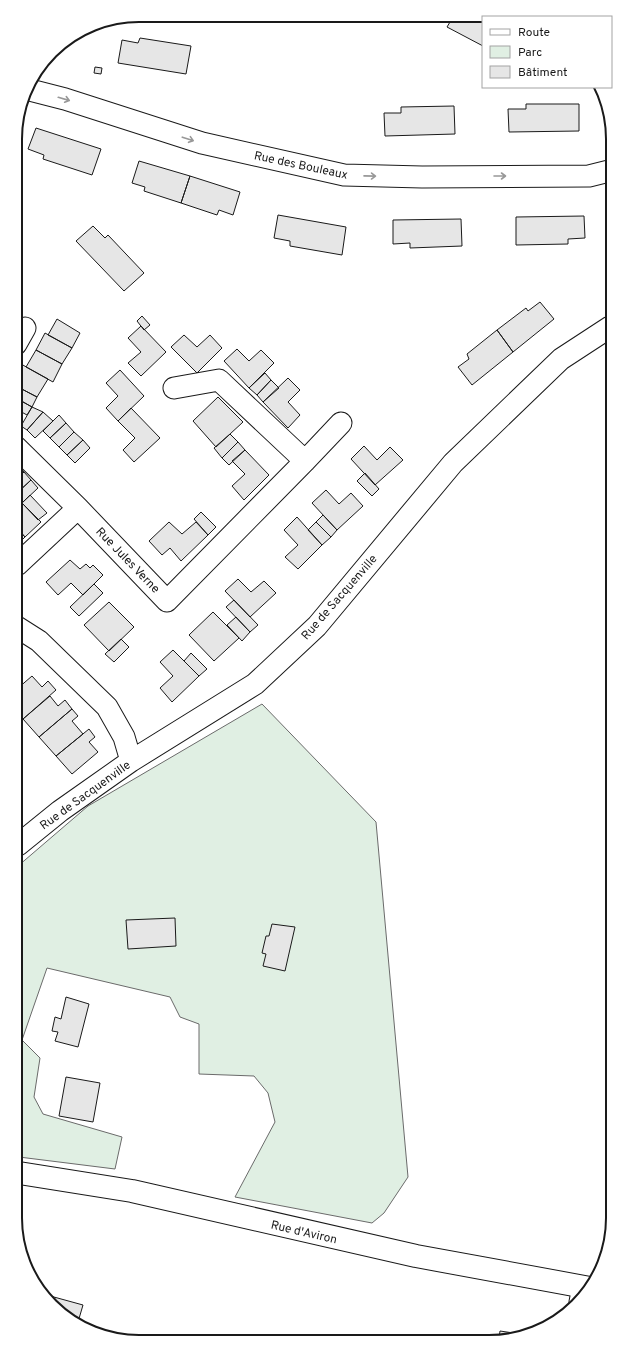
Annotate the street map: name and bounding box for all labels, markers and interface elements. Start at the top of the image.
legend [482,16,612,88]
text: Route [518,25,550,41]
text: Parc [518,45,542,61]
text: Bâtiment [518,65,568,81]
one-way arrow [57,96,70,103]
one-way arrow [181,136,194,143]
street label: Rue des Bouleaux [252,148,349,184]
one-way arrow [363,172,376,180]
one-way arrow [493,172,506,180]
street label: Rue Jules Verne [92,524,163,597]
street label: Rue de Sacquenville [298,552,381,644]
street label: Rue de Sacquenville [37,758,134,834]
street label: Rue d'Aviron [269,1218,339,1248]

